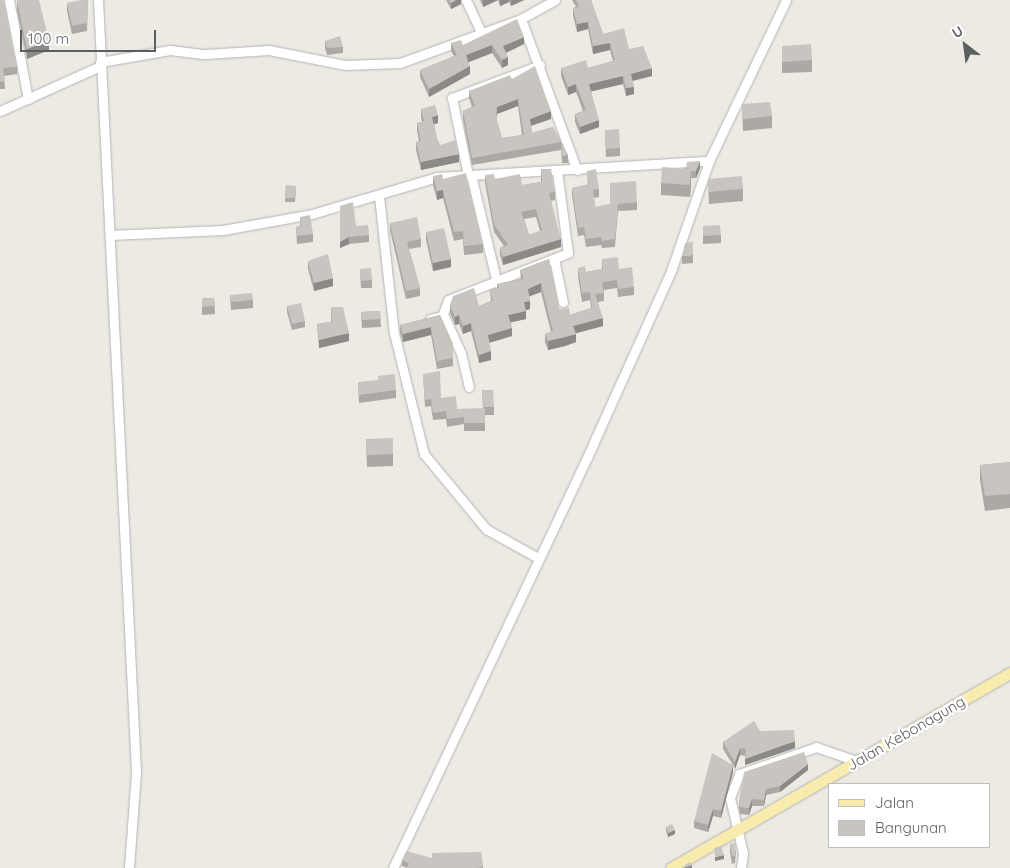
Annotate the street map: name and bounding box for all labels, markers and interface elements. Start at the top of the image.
scale bar [22,20,159,52]
north arrow [940,20,990,70]
text: U [949,22,966,42]
text: 100 m [28,29,69,48]
street label: Jalan Kebonagung [844,692,968,774]
legend [828,783,990,848]
text: Jalan [875,793,914,812]
text: Bangunan [875,818,947,837]

